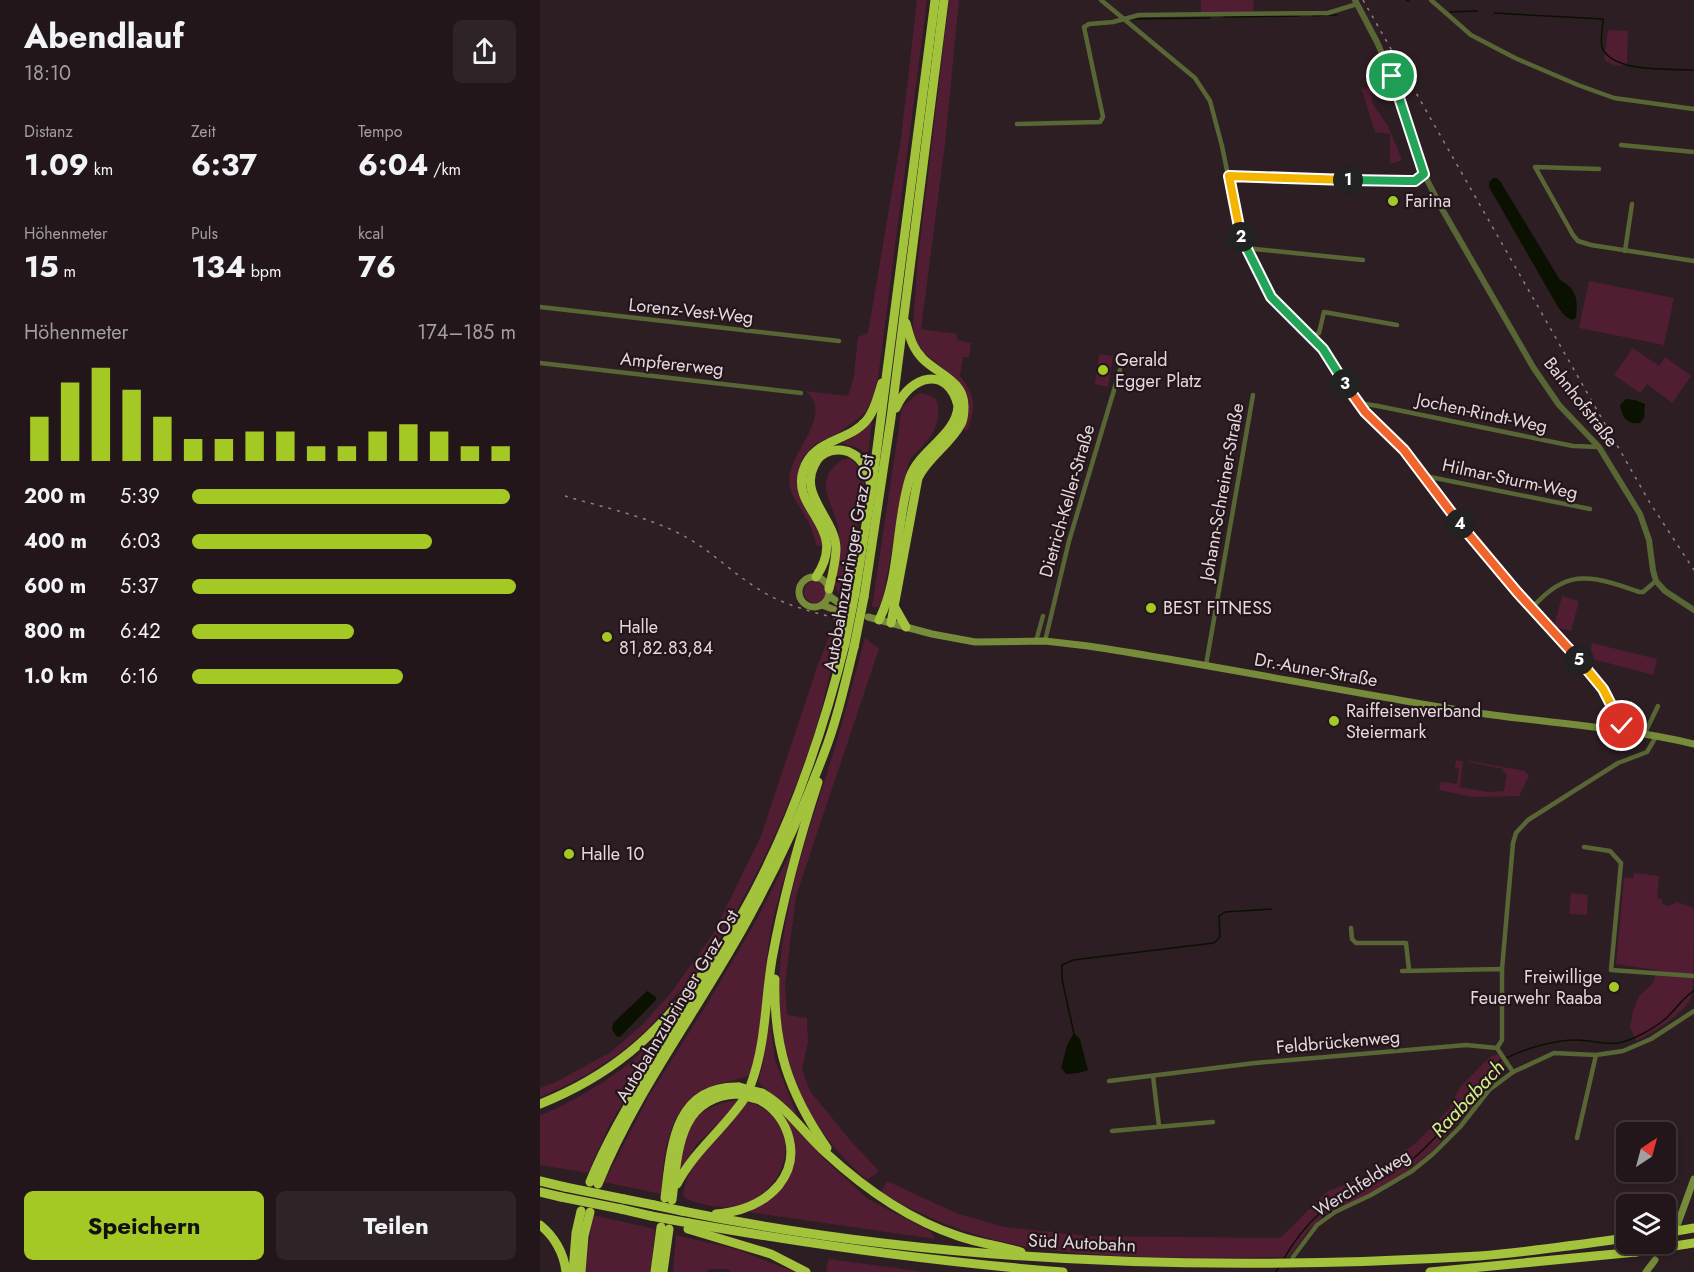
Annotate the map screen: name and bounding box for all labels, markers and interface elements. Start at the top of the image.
text: Abendlauf [24,13,184,60]
button: share [453,20,516,83]
pin [1366,50,1417,101]
text: 18:10 [24,59,71,88]
icon: arrive [1375,59,1408,92]
text: Distanz [24,120,73,143]
text: Zeit [191,120,215,143]
text: Tempo [358,120,402,143]
text: 1.09 [24,143,89,186]
text: 6:37 [191,143,257,186]
text: 6:04 [358,143,429,186]
text: km [89,158,113,181]
text: /km [429,158,461,181]
pin: 1 [1333,165,1363,195]
text: 1 [1344,168,1352,191]
place label: Farina [1405,188,1451,214]
marker: Farina [1386,194,1400,208]
text: Höhenmeter [24,222,108,245]
text: Puls [191,222,218,245]
text: kcal [358,222,384,245]
pin: 2 [1226,222,1256,252]
text: 2 [1236,225,1246,248]
text: 15 [24,245,59,288]
text: 134 [191,245,246,288]
text: 76 [358,245,396,288]
text: m [59,260,76,283]
text: bpm [246,260,281,283]
street label: Lorenz-Vest-Weg [627,292,755,330]
text: Höhenmeter [24,318,128,347]
text: 174–185 m [417,318,516,347]
street label: Ampfererweg [619,346,725,382]
place label: Gerald Egger Platz [1115,347,1202,394]
street label: Bahnhofstraße [1538,351,1624,453]
marker: Gerald Egger Platz [1096,363,1110,377]
pin: 3 [1330,369,1360,399]
text: 3 [1340,372,1350,395]
street label: Jochen-Rindt-Weg [1412,386,1550,440]
street label: Johann-Schreiner-Straße [1193,401,1250,585]
street label: Dietrich-Keller-Straße [1033,421,1101,581]
street label: Autobahnzubringer Graz Ost [817,452,881,674]
street label: Hilmar-Sturm-Weg [1440,452,1580,506]
text: 200 m [24,482,86,511]
text: 5:39 [120,482,160,511]
pin: 4 [1445,509,1475,539]
text: 4 [1454,512,1466,535]
text: 400 m [24,527,87,556]
text: 6:03 [120,527,160,556]
text: 600 m [24,572,86,601]
text: 5:37 [120,572,158,601]
place label: BEST FITNESS [1163,595,1272,621]
marker: BEST FITNESS [1144,601,1158,615]
place label: Halle 81,82.83,84 [619,614,713,661]
text: 800 m [24,617,85,646]
text: 6:42 [120,617,161,646]
marker: Halle 81,82.83,84 [600,630,614,644]
pin: 5 [1564,645,1594,675]
street label: Dr.-Auner-Straße [1252,646,1380,694]
text: 5 [1574,648,1584,671]
text: 1.0 km [24,662,88,691]
text: 6:16 [120,662,158,691]
place label: Raiffeisenverband Steiermark [1346,698,1481,745]
pin [1596,700,1647,751]
icon: check [1605,709,1638,742]
marker: Raiffeisenverband Steiermark [1327,714,1341,728]
place label: Halle 10 [581,841,645,867]
marker: Halle 10 [562,847,576,861]
street label: Autobahnzubringer Graz Ost [609,904,745,1107]
place label: Freiwillige Feuerwehr Raaba [1470,964,1602,1011]
marker: Freiwillige Feuerwehr Raaba [1607,980,1621,994]
street label: Feldbrückenweg [1275,1024,1401,1060]
water label: Raababach [1424,1054,1512,1144]
north arrow [1616,1122,1676,1182]
map controls [1616,1122,1676,1254]
street label: Werchfeldweg [1308,1143,1416,1223]
button: Speichern [24,1191,264,1260]
button: Teilen [276,1191,516,1260]
button: layers [1616,1194,1676,1254]
street label: Süd Autobahn [1027,1227,1137,1259]

